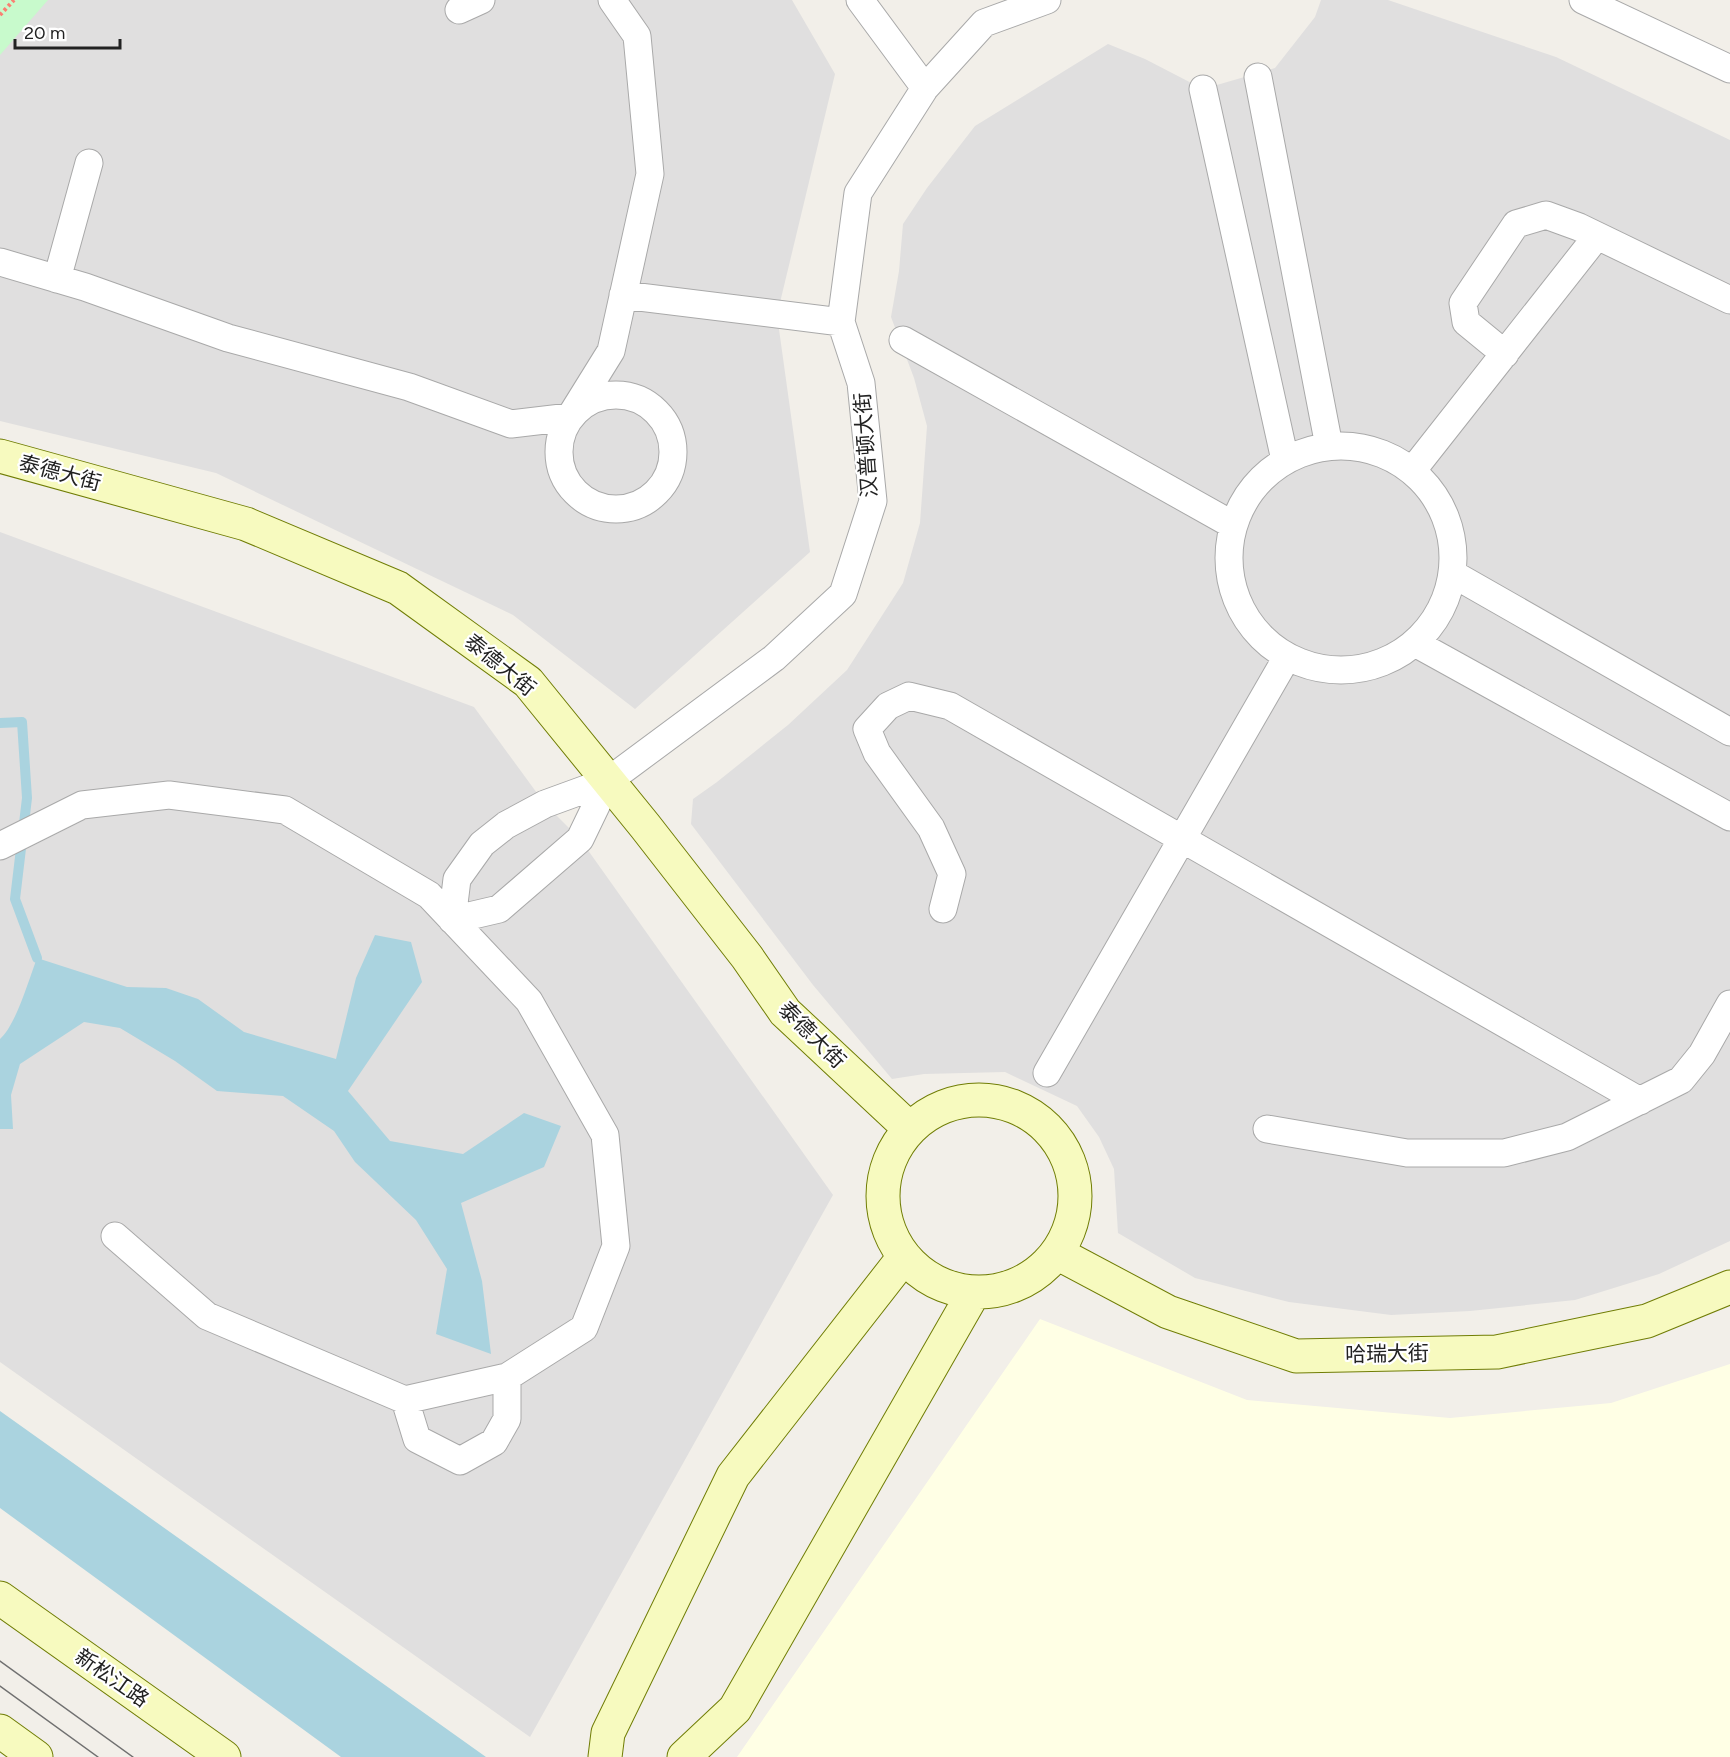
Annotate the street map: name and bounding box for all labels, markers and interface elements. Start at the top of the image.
scale bar [15,12,120,50]
text: 20 m [24,22,65,44]
street label: 汉普顿大街 [849,392,882,498]
street label: 泰德大街 [16,450,104,495]
street label: 泰德大街 [460,628,541,701]
street label: 泰德大街 [774,996,851,1073]
street label: 哈瑞大街 [1345,1340,1429,1367]
street label: 新松江路 [71,1643,154,1712]

